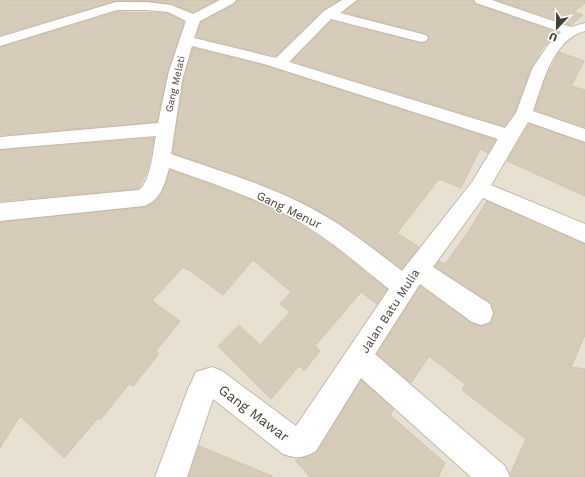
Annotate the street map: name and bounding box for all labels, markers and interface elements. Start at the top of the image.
north arrow [537,8,577,48]
text: U [547,29,559,44]
street label: Gang Melati [163,55,187,113]
street label: Gang Menur [254,188,324,232]
street label: Jalan Batu Mulia [358,266,423,356]
street label: Gang Mawar [216,381,292,445]

